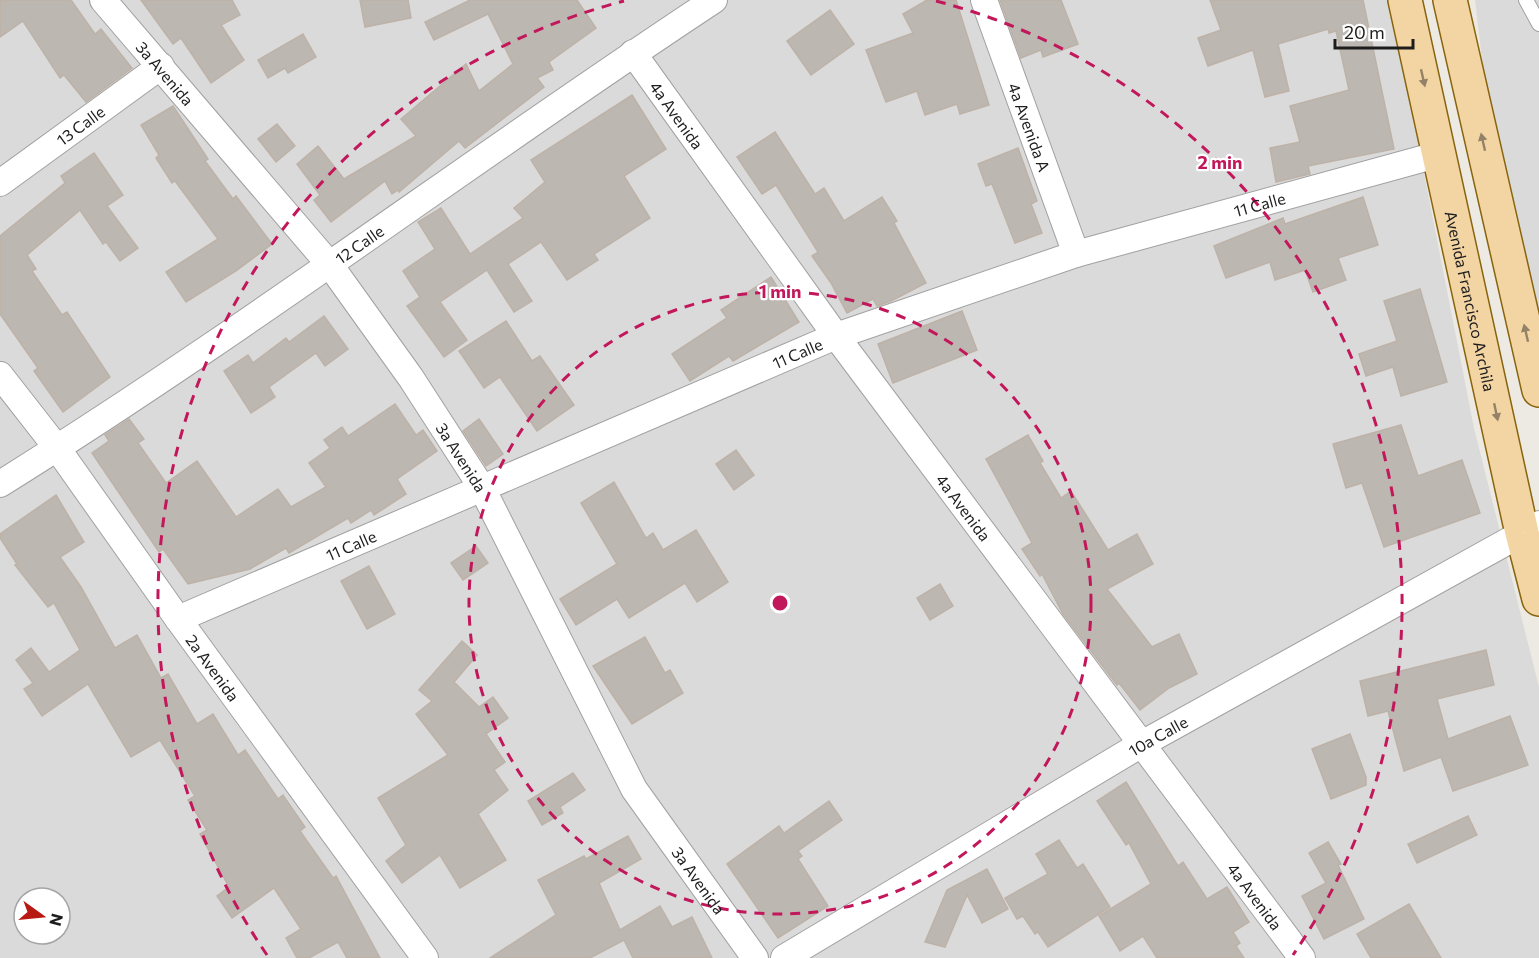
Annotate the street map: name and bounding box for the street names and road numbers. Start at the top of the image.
street label: 3a Avenida [133,37,198,109]
street label: 4a Avenida [647,77,708,152]
street label: 4a Avenida A [1005,80,1055,174]
street label: 13 Calle [52,101,108,149]
street label: 11 Calle [1231,187,1287,220]
street label: Avenida Francisco Archila [1442,209,1500,393]
street label: 12 Calle [331,220,387,267]
street label: 11 Calle [769,334,825,372]
street label: 3a Avenida [433,419,491,495]
street label: 4a Avenida [933,470,995,544]
street label: 11 Calle [323,526,379,564]
street label: 2a Avenida [183,630,244,705]
street label: 10a Calle [1125,711,1191,759]
street label: 3a Avenida [669,843,730,917]
street label: 4a Avenida [1224,859,1287,933]

